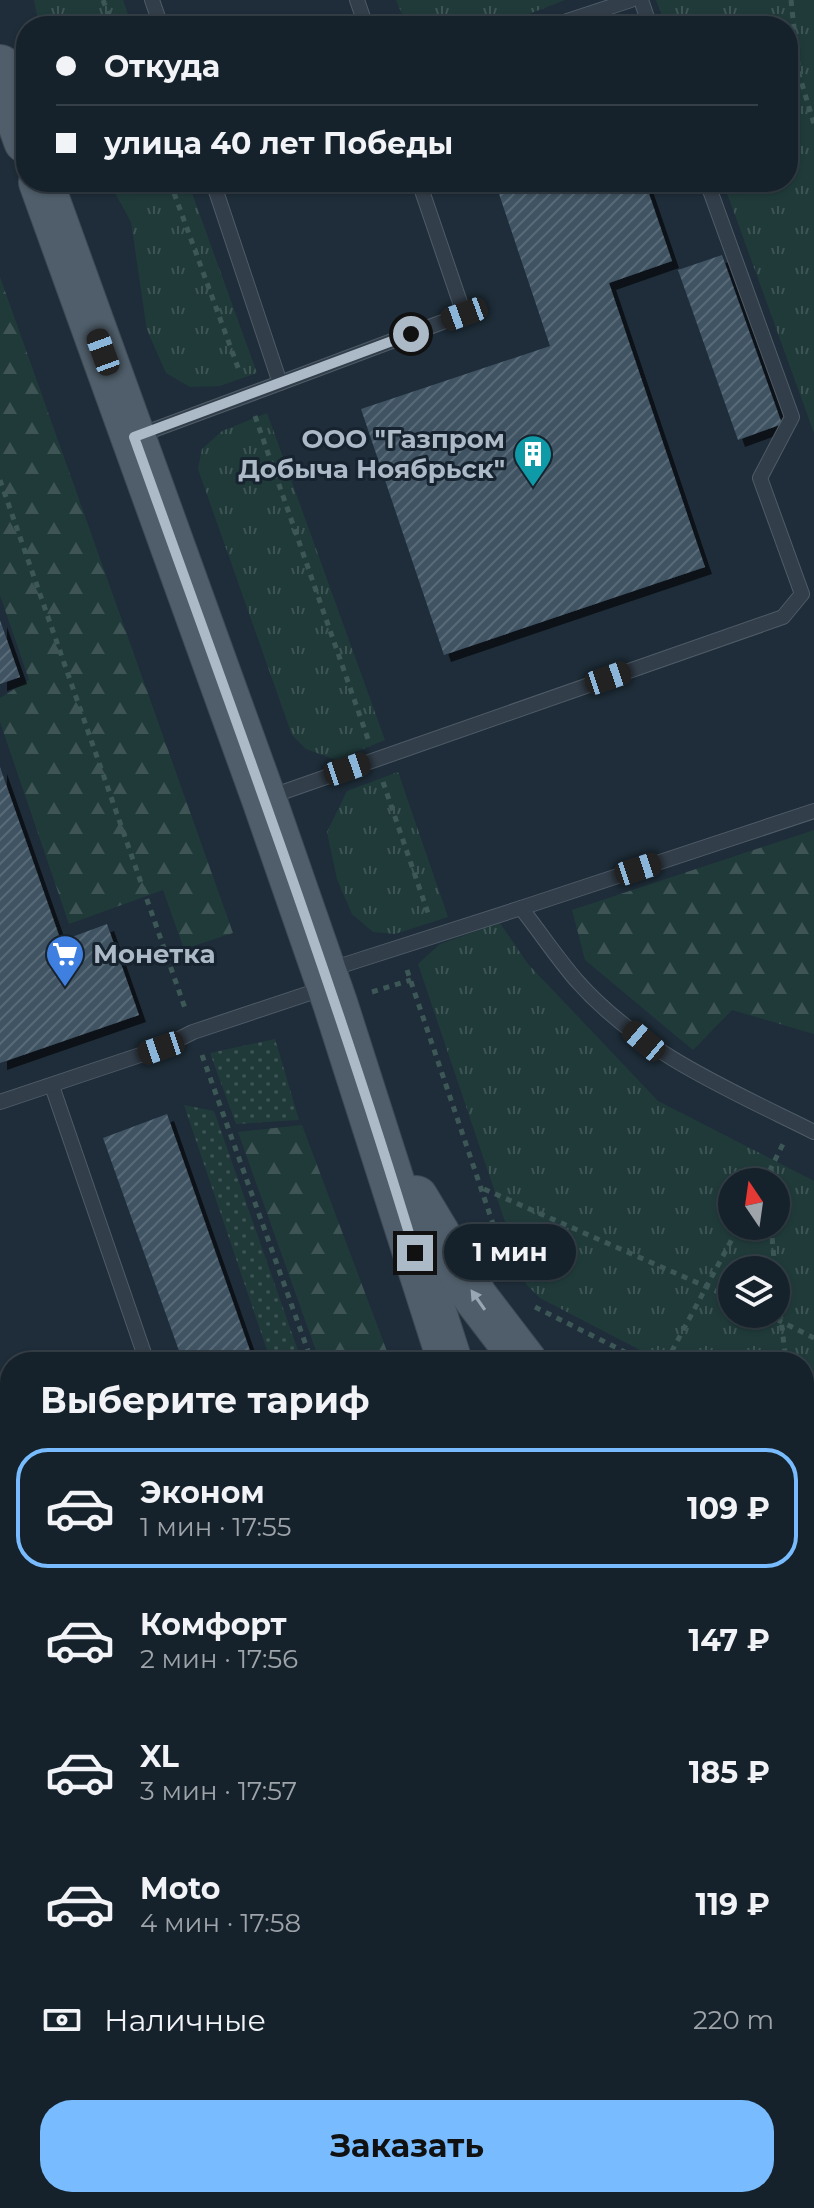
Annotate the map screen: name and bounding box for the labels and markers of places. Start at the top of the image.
place label: ООО "Газпром Добыча Ноябрьск" [238,423,505,485]
building icon: ООО "Газпром Добыча Ноябрьск" [512,433,554,488]
supermarket icon: Монетка [44,933,86,988]
place label: Монетка [93,938,215,970]

